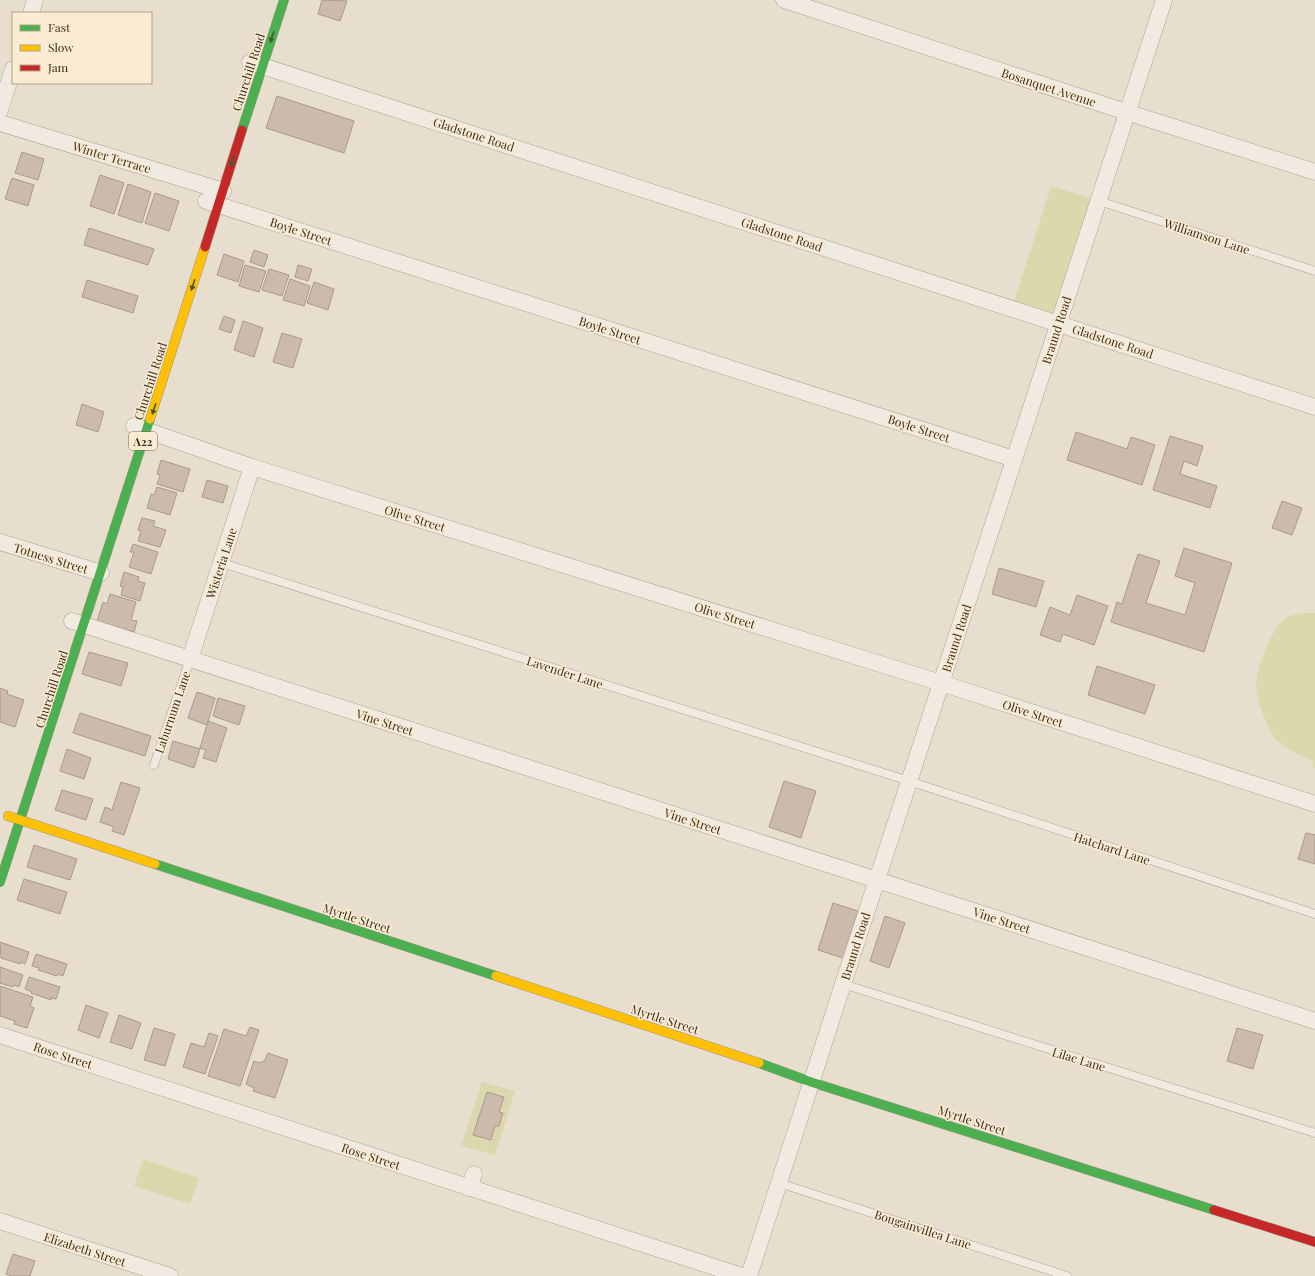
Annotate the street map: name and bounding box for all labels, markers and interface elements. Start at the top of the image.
legend [12,12,152,84]
text: Fast [48,19,71,35]
street label: Churchill Road [228,31,268,113]
one-way arrow [269,31,275,43]
text: Slow [48,39,74,55]
text: Jam [47,59,69,75]
street label: Bosanquet Avenue [1000,64,1098,110]
street label: Gladstone Road [431,113,517,155]
street label: Winter Terrace [70,137,153,176]
one-way arrow [229,155,235,167]
street label: Boyle Street [268,213,335,249]
street label: Gladstone Road [739,213,825,255]
street label: Williamson Lane [1161,214,1252,257]
one-way arrow [190,279,196,291]
street label: Braund Road [1038,294,1074,366]
street label: Boyle Street [577,312,644,348]
street label: Gladstone Road [1070,320,1156,362]
street label: Churchill Road [130,340,170,422]
one-way arrow [151,403,157,415]
street label: Boyle Street [886,410,953,446]
road number: A22 [129,432,157,450]
street label: Olive Street [383,501,448,535]
street label: Wisteria Lane [202,525,240,601]
street label: Totness Street [12,539,91,577]
street label: Olive Street [693,598,758,632]
street label: Braund Road [938,602,974,674]
street label: Churchill Road [31,648,71,730]
street label: Lavender Lane [525,652,605,692]
street label: Laburnum Lane [150,669,194,755]
street label: Olive Street [1001,696,1066,731]
street label: Vine Street [353,705,416,739]
street label: Vine Street [661,804,724,838]
street label: Hatchard Lane [1072,828,1152,868]
street label: Myrtle Street [321,899,394,937]
street label: Vine Street [970,903,1033,937]
street label: Braund Road [837,910,873,982]
street label: Myrtle Street [629,1000,702,1038]
street label: Rose Street [32,1038,95,1072]
street label: Lilac Lane [1050,1043,1108,1075]
street label: Myrtle Street [936,1101,1009,1139]
street label: Rose Street [340,1139,403,1173]
street label: Bougainvillea Lane [872,1206,974,1252]
street label: Elizabeth Street [42,1228,129,1270]

